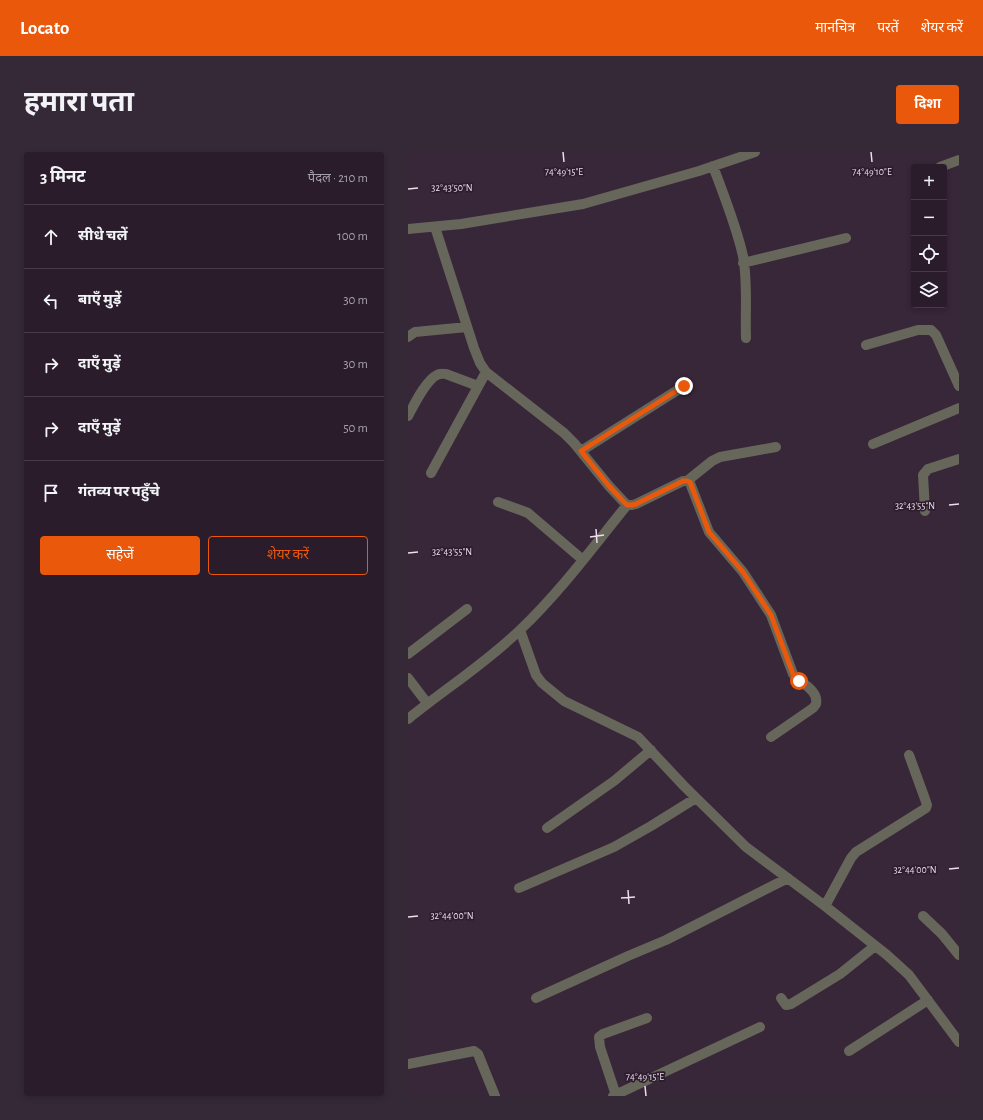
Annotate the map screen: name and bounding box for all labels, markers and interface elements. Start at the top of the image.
text: Locato [20,19,69,38]
text: मानचित्र [815,21,855,35]
text: परतें [877,21,899,35]
text: शेयर करें [921,21,963,35]
button: दिशा [896,85,959,124]
text: हमारा पता [24,89,134,117]
map controls [911,164,947,308]
button: + [911,164,947,200]
text: 74°49'15"E [545,167,583,177]
text: 74°49'10"E [852,167,892,177]
text: 3 मिनट [40,168,86,185]
text: पैदल · 210 m [308,172,368,185]
text: 32°43'50"N [431,183,473,193]
button: − [911,200,947,236]
icon: ahead [40,226,62,248]
text: सीधे चलें [78,228,128,243]
text: 100 m [337,230,368,243]
button: locate [911,236,947,272]
button: layers [911,272,947,308]
icon: left [40,290,62,312]
text: बाएँ मुड़ें [78,292,121,307]
text: 30 m [343,294,368,307]
icon: right [40,354,62,376]
text: दाएँ मुड़ें [78,356,121,371]
text: 30 m [343,358,368,371]
route end [675,377,693,395]
icon: right [40,418,62,440]
text: दाएँ मुड़ें [78,420,121,435]
text: 50 m [343,422,368,435]
icon: arrive [40,482,62,504]
text: गंतव्य पर पहुँचे [78,484,160,499]
text: 32°43'55"N [895,501,935,511]
button: सहेजें [40,536,200,575]
button: शेयर करें [208,536,368,575]
text: 32°43'55"N [432,547,472,557]
route start [790,672,808,690]
text: 32°44'00"N [893,865,937,875]
text: 32°44'00"N [430,911,474,921]
text: 74°49'15"E [626,1072,664,1082]

